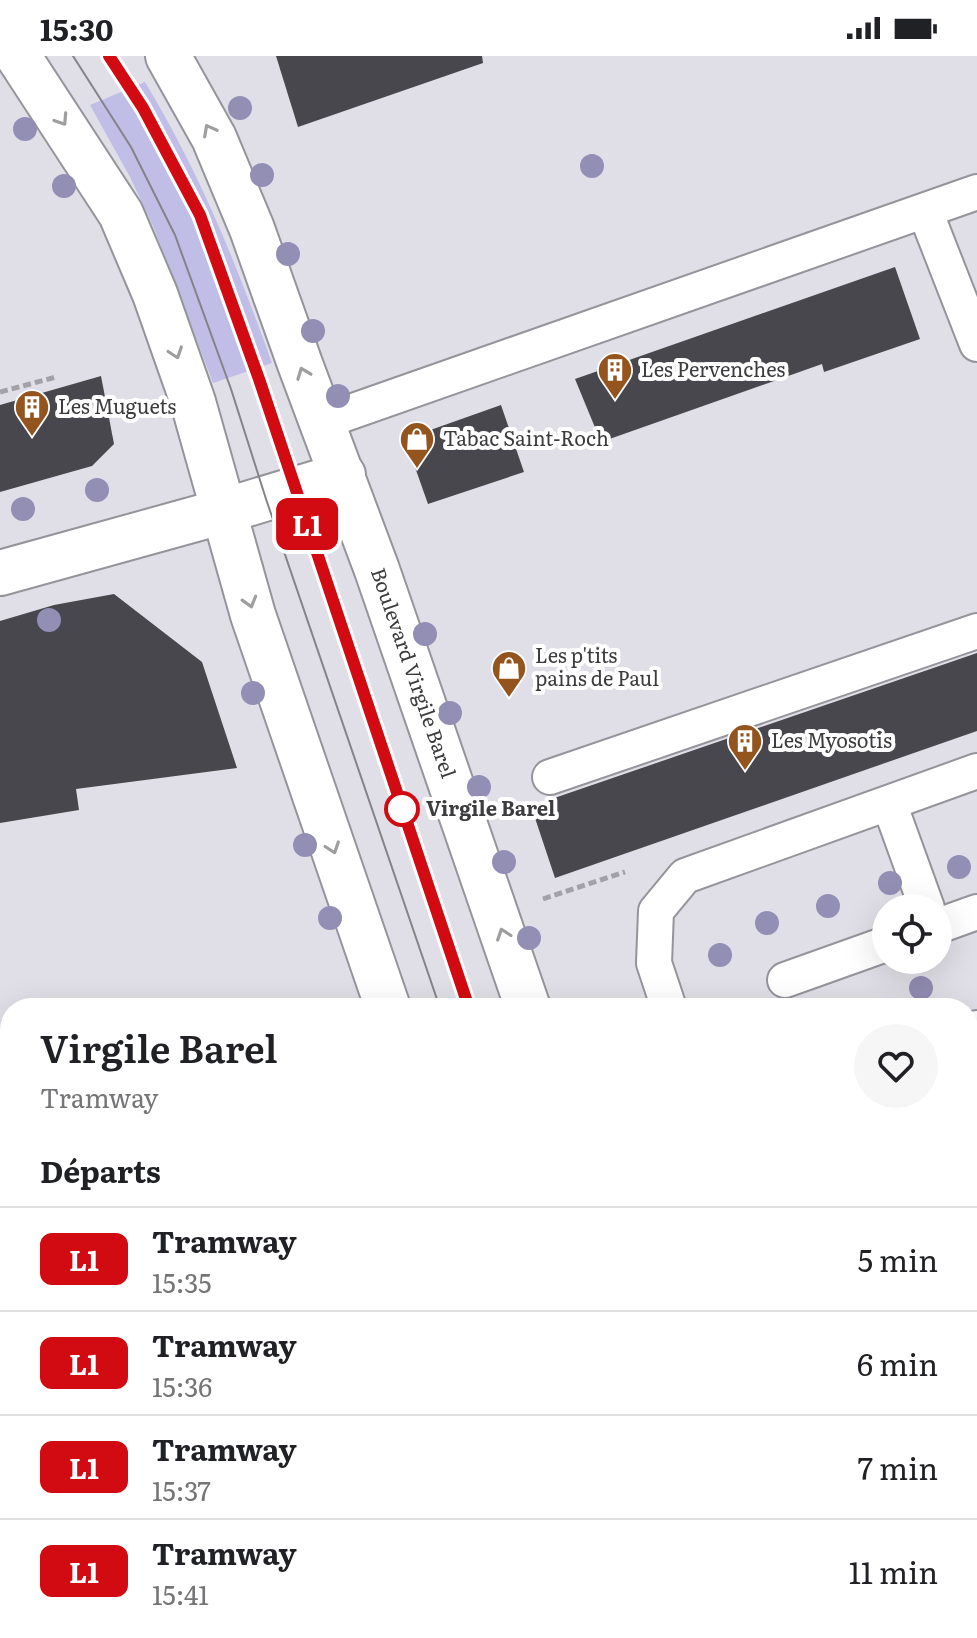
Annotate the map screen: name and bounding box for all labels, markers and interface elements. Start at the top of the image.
text: 15:30 [40,6,114,50]
one-way arrow [53,112,68,126]
one-way arrow [204,124,219,139]
one-way arrow [166,345,183,359]
building icon: Les Pervenches [596,351,634,401]
place label: Les Pervenches [641,353,785,383]
one-way arrow [296,367,313,381]
building icon: Les Muguets [13,388,51,438]
place label: Les Muguets [58,390,176,420]
shop icon: Tabac Saint-Roch [398,420,436,470]
place label: Tabac Saint-Roch [443,422,609,452]
line badge: L1 [271,498,343,550]
text: L1 [292,503,322,545]
street label: Boulevard Virgile Barel [365,563,465,782]
one-way arrow [241,595,257,609]
place label: Les p'tits pains de Paul [535,639,659,692]
shop icon: Les p'tits pains de Paul [490,649,528,699]
building icon: Les Myosotis [726,722,764,772]
place label: Les Myosotis [771,724,892,754]
marker: Virgile Barel [385,792,419,826]
place label: Virgile Barel [426,792,555,822]
one-way arrow [324,841,340,855]
map controls [872,894,952,974]
button: locate [872,894,952,974]
one-way arrow [496,928,512,942]
text: Virgile Barel [40,1018,278,1075]
button: heart [854,1024,938,1108]
text: Tramway [40,1077,159,1116]
text: Départs [40,1148,161,1192]
text: Tramway [152,1218,297,1262]
text: 5 min [858,1237,938,1281]
text: L1 [69,1238,99,1280]
text: 15:35 [152,1262,211,1301]
text: Tramway [152,1322,297,1366]
text: 6 min [857,1341,938,1385]
text: L1 [69,1342,99,1384]
text: 15:36 [152,1366,212,1405]
text: Tramway [152,1426,297,1470]
text: 7 min [858,1445,938,1489]
text: L1 [69,1446,99,1488]
text: 15:37 [152,1470,211,1509]
text: Tramway [152,1530,297,1574]
text: 11 min [849,1549,938,1593]
text: L1 [69,1550,99,1592]
text: 15:41 [152,1574,209,1613]

